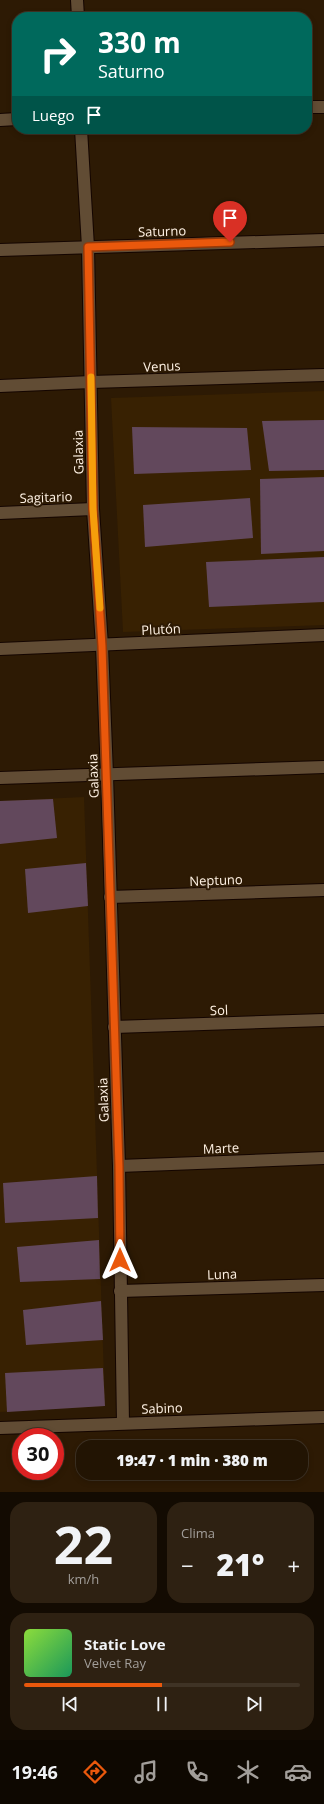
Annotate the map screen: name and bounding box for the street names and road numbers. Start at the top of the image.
street label: Saturno [138,221,187,241]
street label: Venus [143,356,181,376]
street label: Galaxia [69,430,87,474]
street label: Sagitario [19,487,73,507]
street label: Plutón [141,619,181,639]
street label: Galaxia [83,753,103,799]
street label: Neptuno [189,870,243,890]
street label: Sol [210,1001,228,1019]
street label: Galaxia [93,1077,113,1123]
street label: Marte [203,1138,239,1158]
street label: Luna [207,1264,237,1284]
street label: Sabino [141,1398,183,1418]

